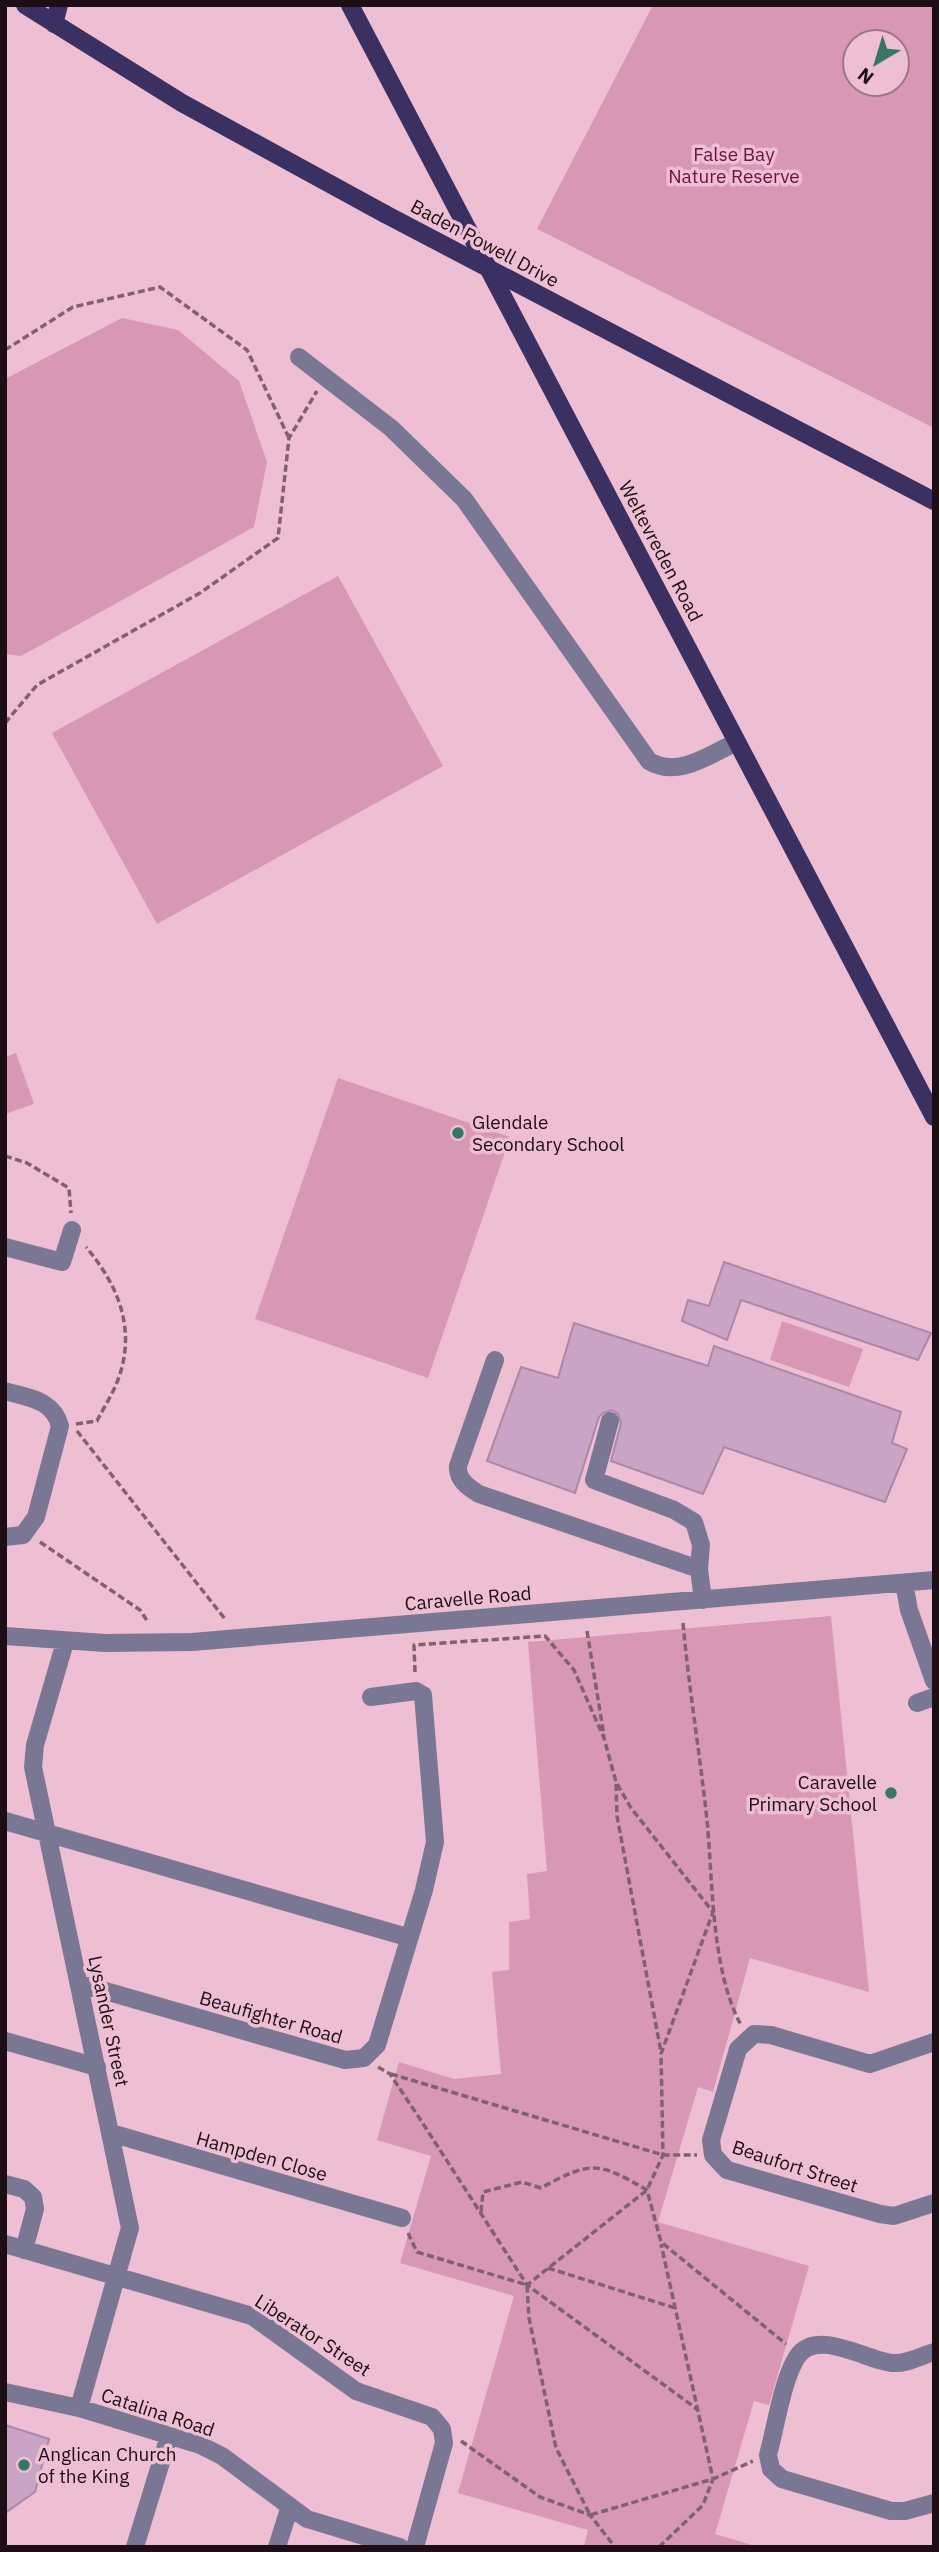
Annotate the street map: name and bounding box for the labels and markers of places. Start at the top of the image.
place label: Glendale Secondary School [472,1110,624,1156]
marker: Glendale Secondary School [450,1125,466,1141]
place label: Caravelle Primary School [748,1770,877,1816]
marker: Caravelle Primary School [883,1785,899,1801]
place label: Anglican Church of the King [38,2442,177,2488]
marker: Anglican Church of the King [16,2457,32,2473]

